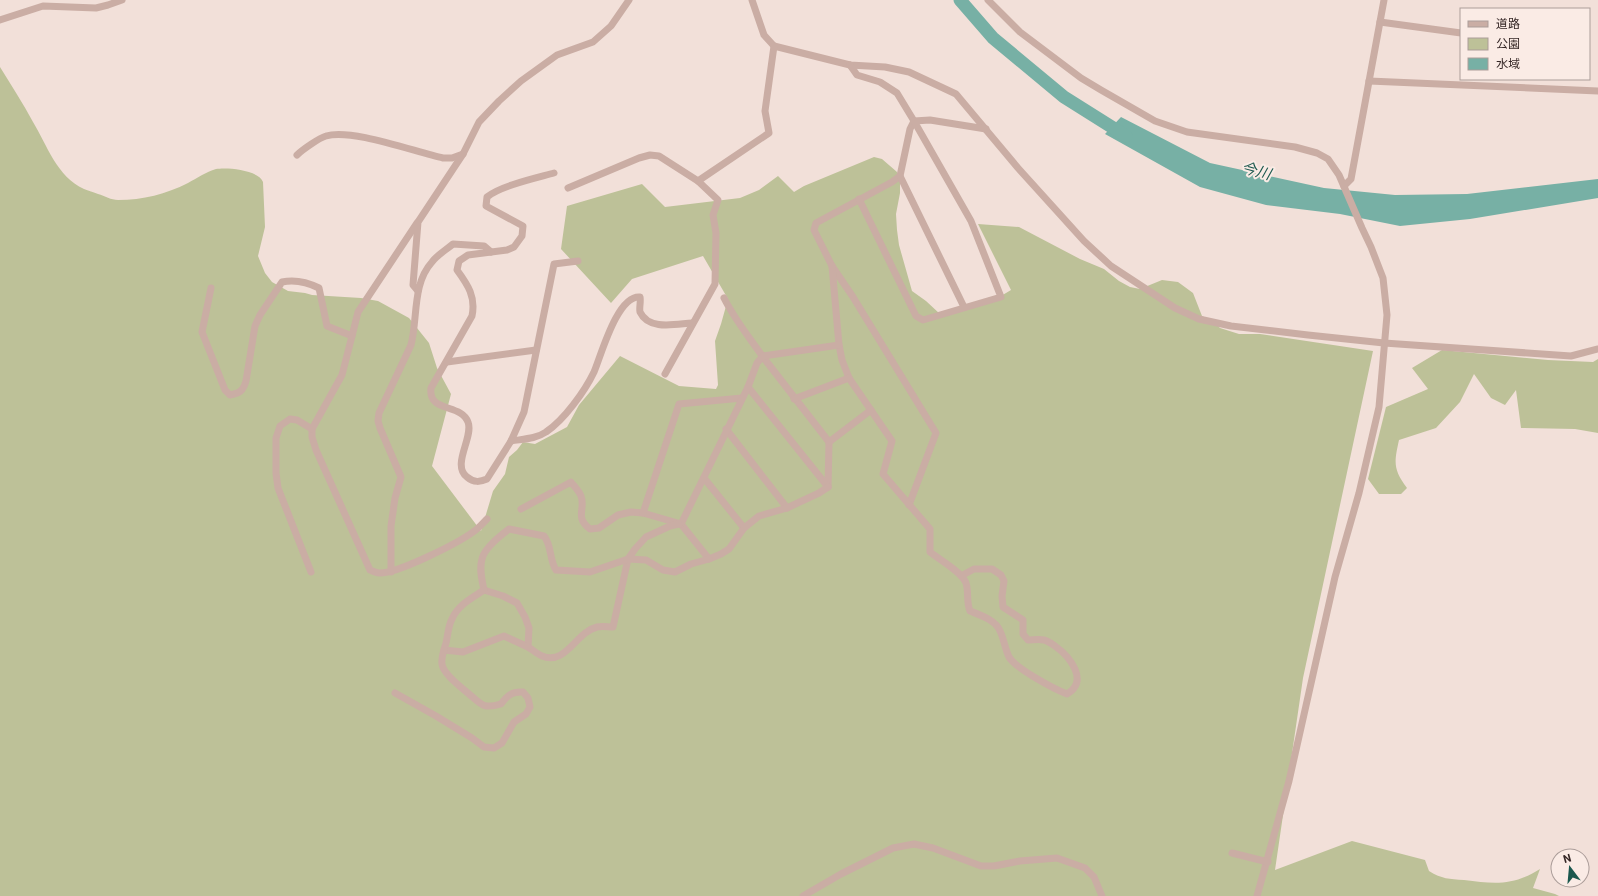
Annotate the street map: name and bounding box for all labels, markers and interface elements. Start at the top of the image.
legend [1460,8,1590,80]
text: 道路 [1496,17,1520,31]
text: 公園 [1496,37,1520,51]
text: 水域 [1496,57,1520,71]
water label: 今川 [1239,158,1275,184]
north arrow [1550,848,1590,888]
text: N [1562,851,1573,866]

